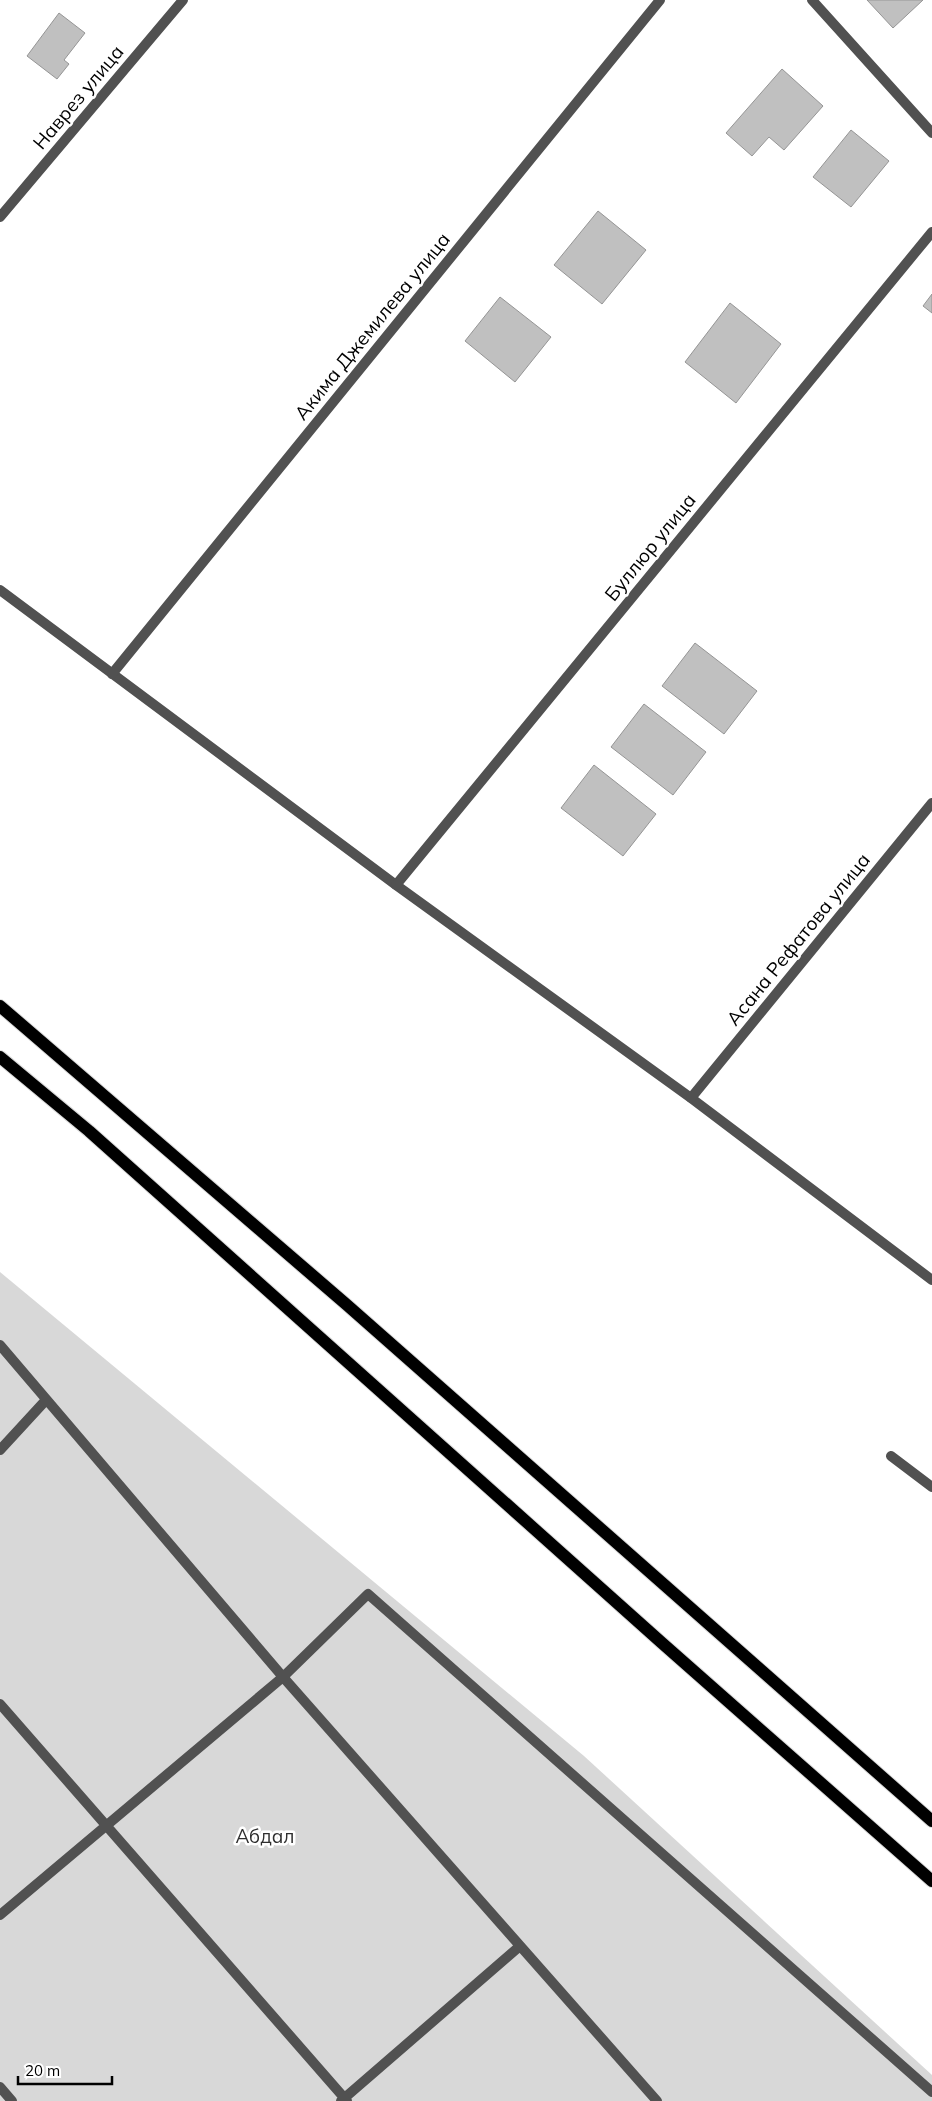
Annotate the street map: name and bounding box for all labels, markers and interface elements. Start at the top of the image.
street label: Наврез улица [27,40,129,154]
street label: Акима Джемилева улица [289,227,455,425]
street label: Буллюр улица [599,488,701,606]
street label: Асана Рефатова улица [721,848,875,1030]
park label: Абдал [236,1824,294,1848]
scale bar [18,2054,111,2086]
text: 20 m [25,2061,60,2080]

